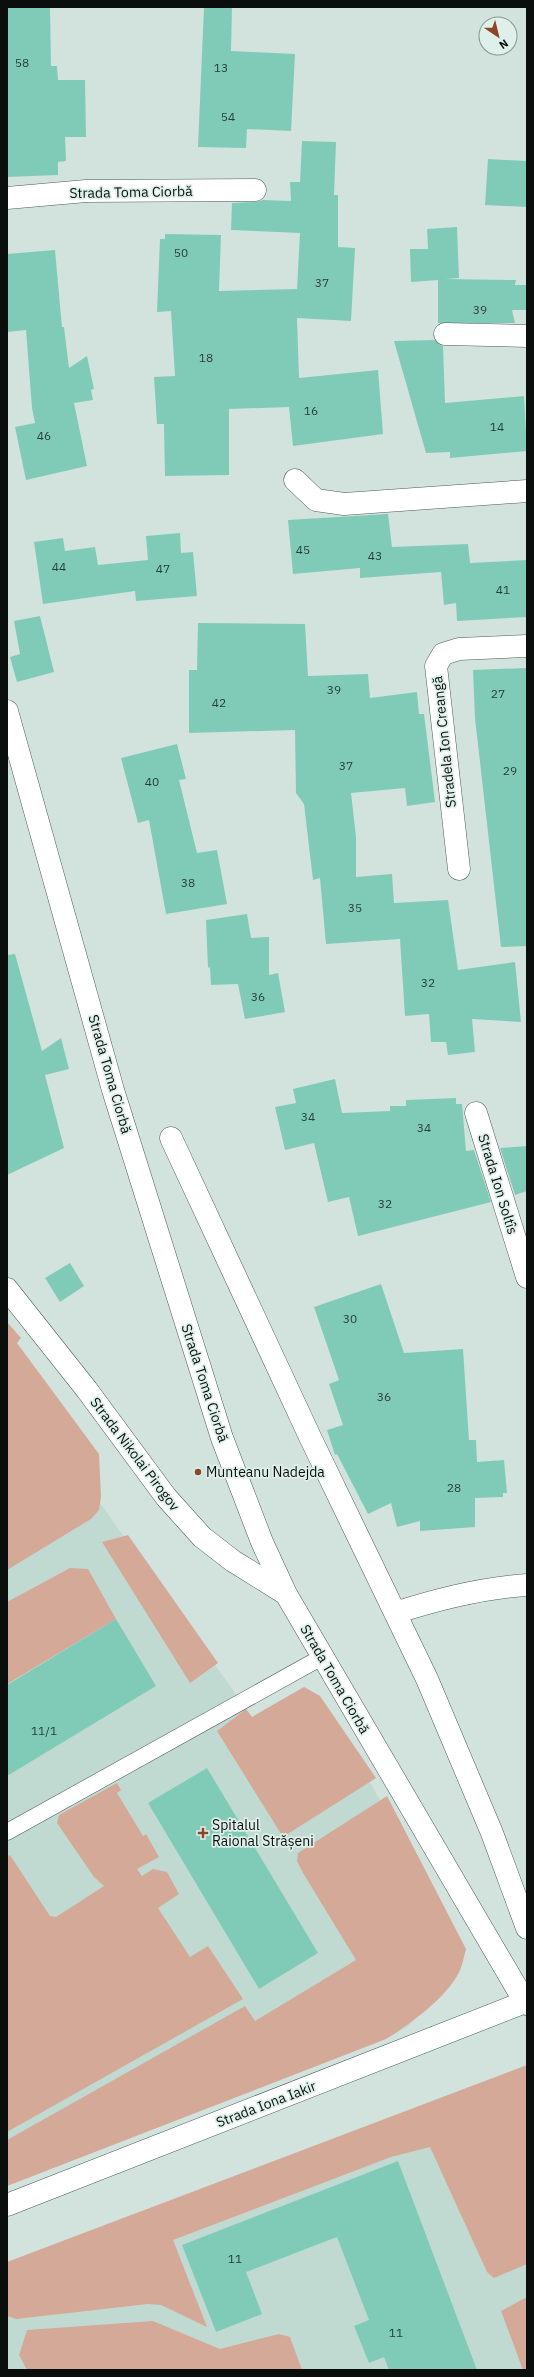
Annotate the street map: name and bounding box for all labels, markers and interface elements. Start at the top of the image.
north arrow [478,16,518,56]
text: N [496,36,511,52]
house number: 58 [15,55,29,70]
house number: 13 [214,60,228,75]
house number: 54 [221,109,235,124]
street label: Strada Toma Ciorbă [69,182,193,202]
house number: 50 [174,245,188,260]
house number: 37 [315,275,329,290]
house number: 39 [473,302,487,317]
house number: 18 [199,350,213,365]
house number: 16 [304,403,318,418]
house number: 14 [490,419,504,434]
house number: 46 [37,428,51,443]
house number: 45 [296,542,310,557]
house number: 43 [368,548,382,563]
house number: 44 [52,559,66,574]
house number: 47 [156,561,170,576]
house number: 41 [496,582,510,597]
street label: Stradela Ion Creangă [428,675,460,809]
house number: 39 [327,682,341,697]
house number: 27 [491,686,505,701]
house number: 42 [212,695,226,710]
house number: 37 [339,758,353,773]
house number: 29 [503,763,517,778]
house number: 40 [145,774,159,789]
house number: 38 [181,875,195,890]
house number: 35 [348,900,362,915]
house number: 32 [421,975,435,990]
house number: 36 [251,989,265,1004]
street label: Strada Toma Ciorbă [84,1012,136,1136]
house number: 34 [301,1109,315,1124]
house number: 34 [417,1120,431,1135]
street label: Strada Ion Soltîs [474,1132,522,1237]
house number: 32 [378,1196,392,1211]
house number: 30 [343,1311,357,1326]
street label: Strada Toma Ciorbă [177,1322,233,1445]
house number: 36 [377,1389,391,1404]
street label: Strada Nikolai Pirogov [86,1394,184,1515]
place label: Munteanu Nadejda [206,1463,325,1481]
marker: Munteanu Nadejda [193,1467,203,1477]
house number: 28 [447,1480,461,1495]
street label: Strada Toma Ciorbă [296,1621,374,1737]
house number: 11/1 [31,1723,57,1738]
place label: Spitalul Raional Strășeni [212,1816,314,1850]
marker: Spitalul Raional Strășeni [197,1827,209,1839]
street label: Strada Iona Iakir [213,2077,319,2131]
house number: 11 [228,2251,242,2266]
house number: 11 [389,2325,403,2340]

